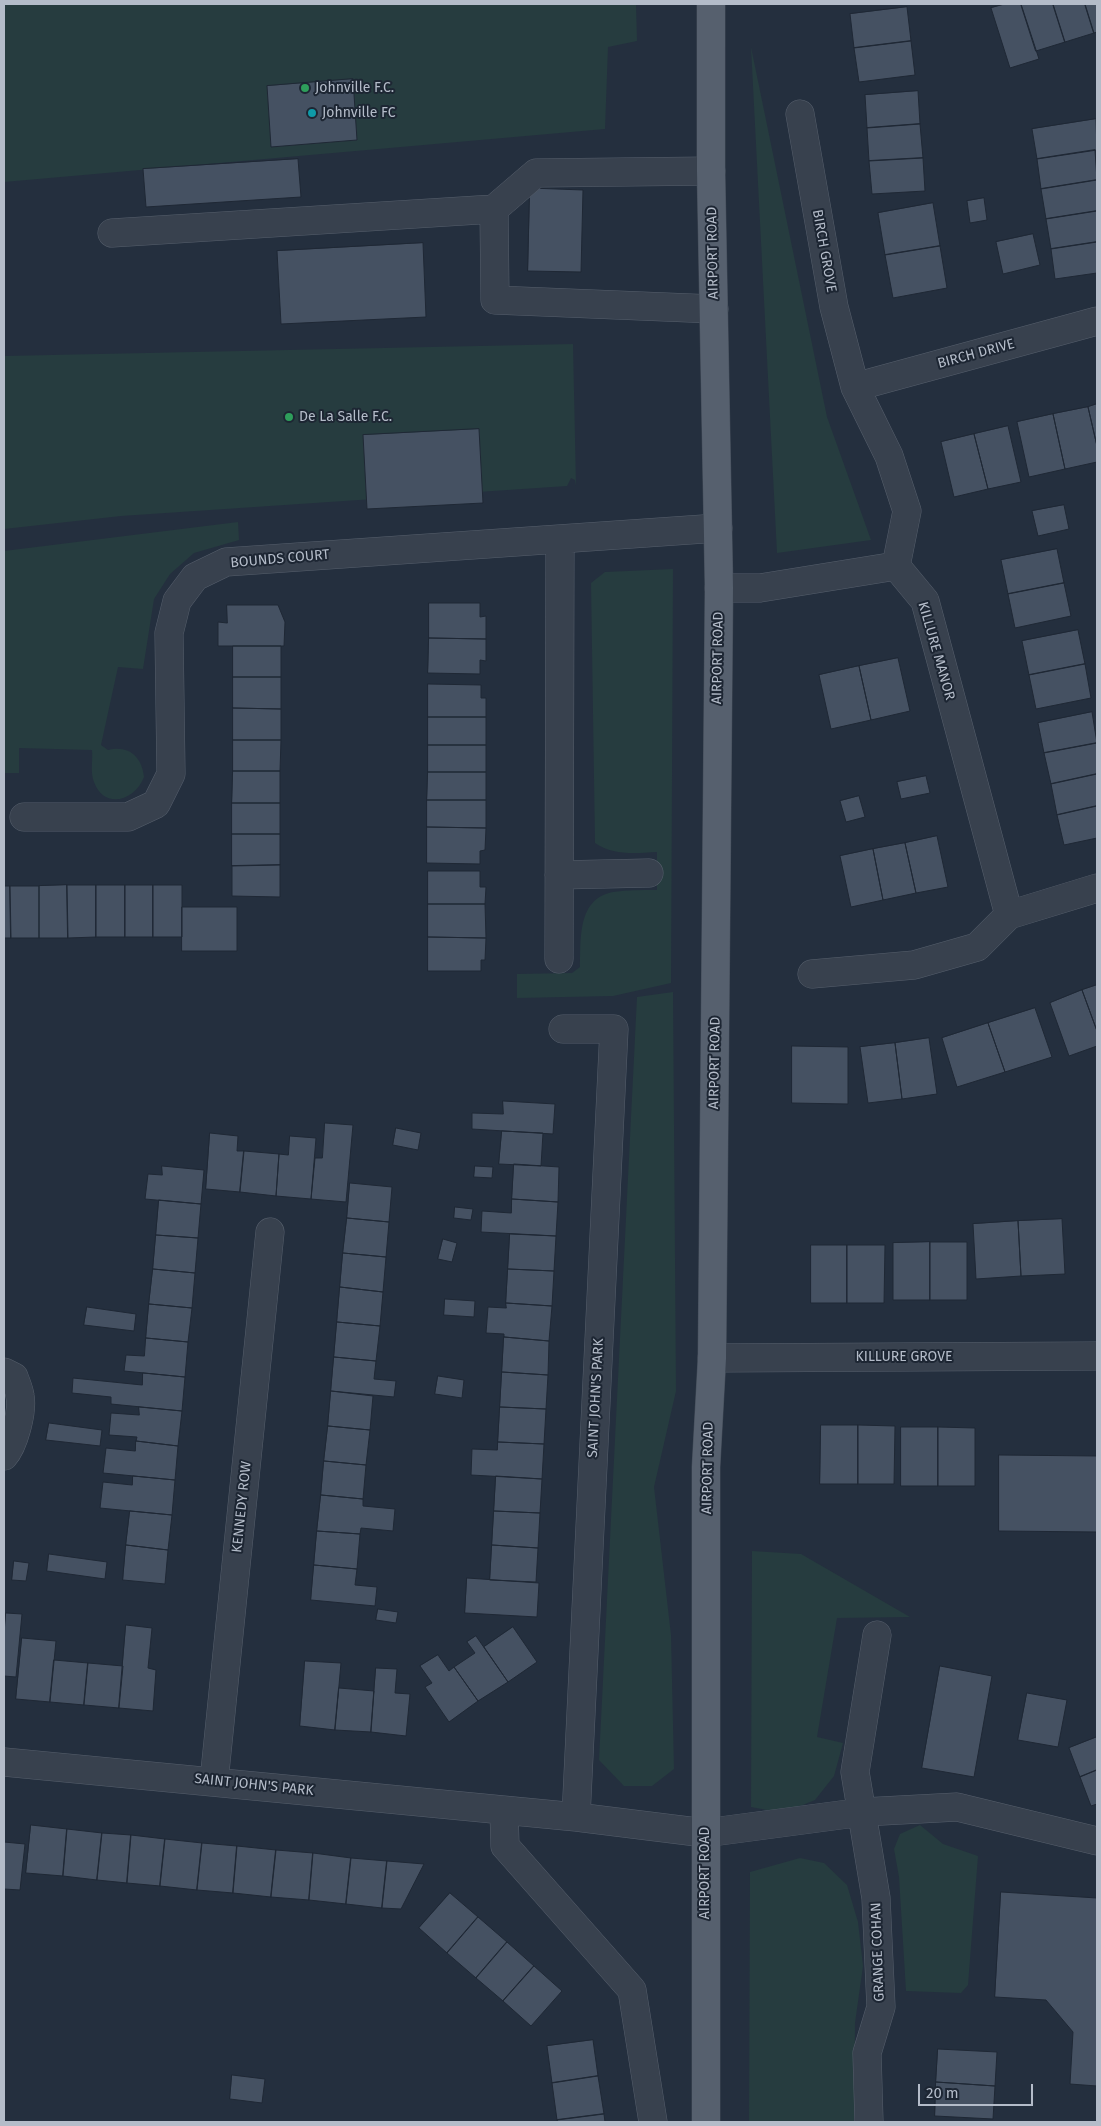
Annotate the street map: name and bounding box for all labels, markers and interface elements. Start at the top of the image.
place label: Johnville F.C. [315,80,394,96]
marker: Johnville F.C. [299,82,311,94]
place label: Johnville FC [322,105,396,121]
marker: Johnville FC [306,107,318,119]
street label: AIRPORT ROAD [704,207,722,299]
street label: BIRCH GROVE [808,208,840,294]
street label: BIRCH DRIVE [936,336,1016,372]
place label: De La Salle F.C. [299,409,392,425]
marker: De La Salle F.C. [283,411,295,423]
street label: BOUNDS COURT [230,546,330,572]
street label: KILLURE MANOR [914,600,958,702]
street label: AIRPORT ROAD [709,612,727,704]
street label: AIRPORT ROAD [706,1017,724,1109]
street label: SAINT JOHN'S PARK [584,1338,608,1458]
street label: KILLURE GROVE [856,1349,952,1365]
street label: AIRPORT ROAD [699,1422,717,1514]
street label: KENNEDY ROW [229,1460,255,1554]
street label: SAINT JOHN'S PARK [194,1770,314,1800]
street label: AIRPORT ROAD [697,1827,713,1919]
street label: GRANGE COHAN [868,1902,888,2002]
scale bar [921,2074,1036,2106]
text: 20 m [926,2084,959,2102]

